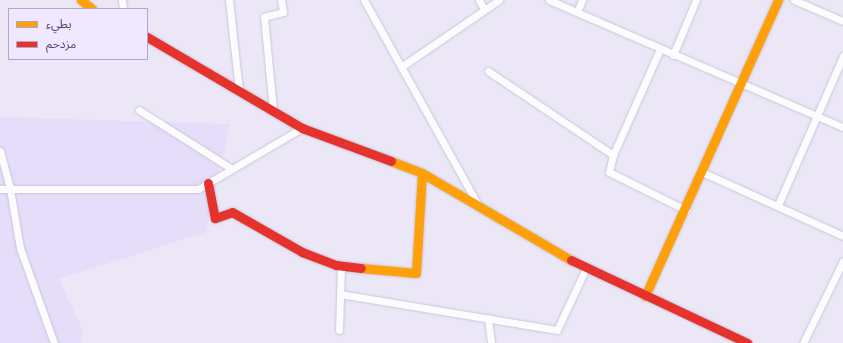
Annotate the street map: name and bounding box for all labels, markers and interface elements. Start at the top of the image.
legend [8,8,148,60]
text: بطيء [46,16,72,32]
text: مزدحم [46,36,76,52]

